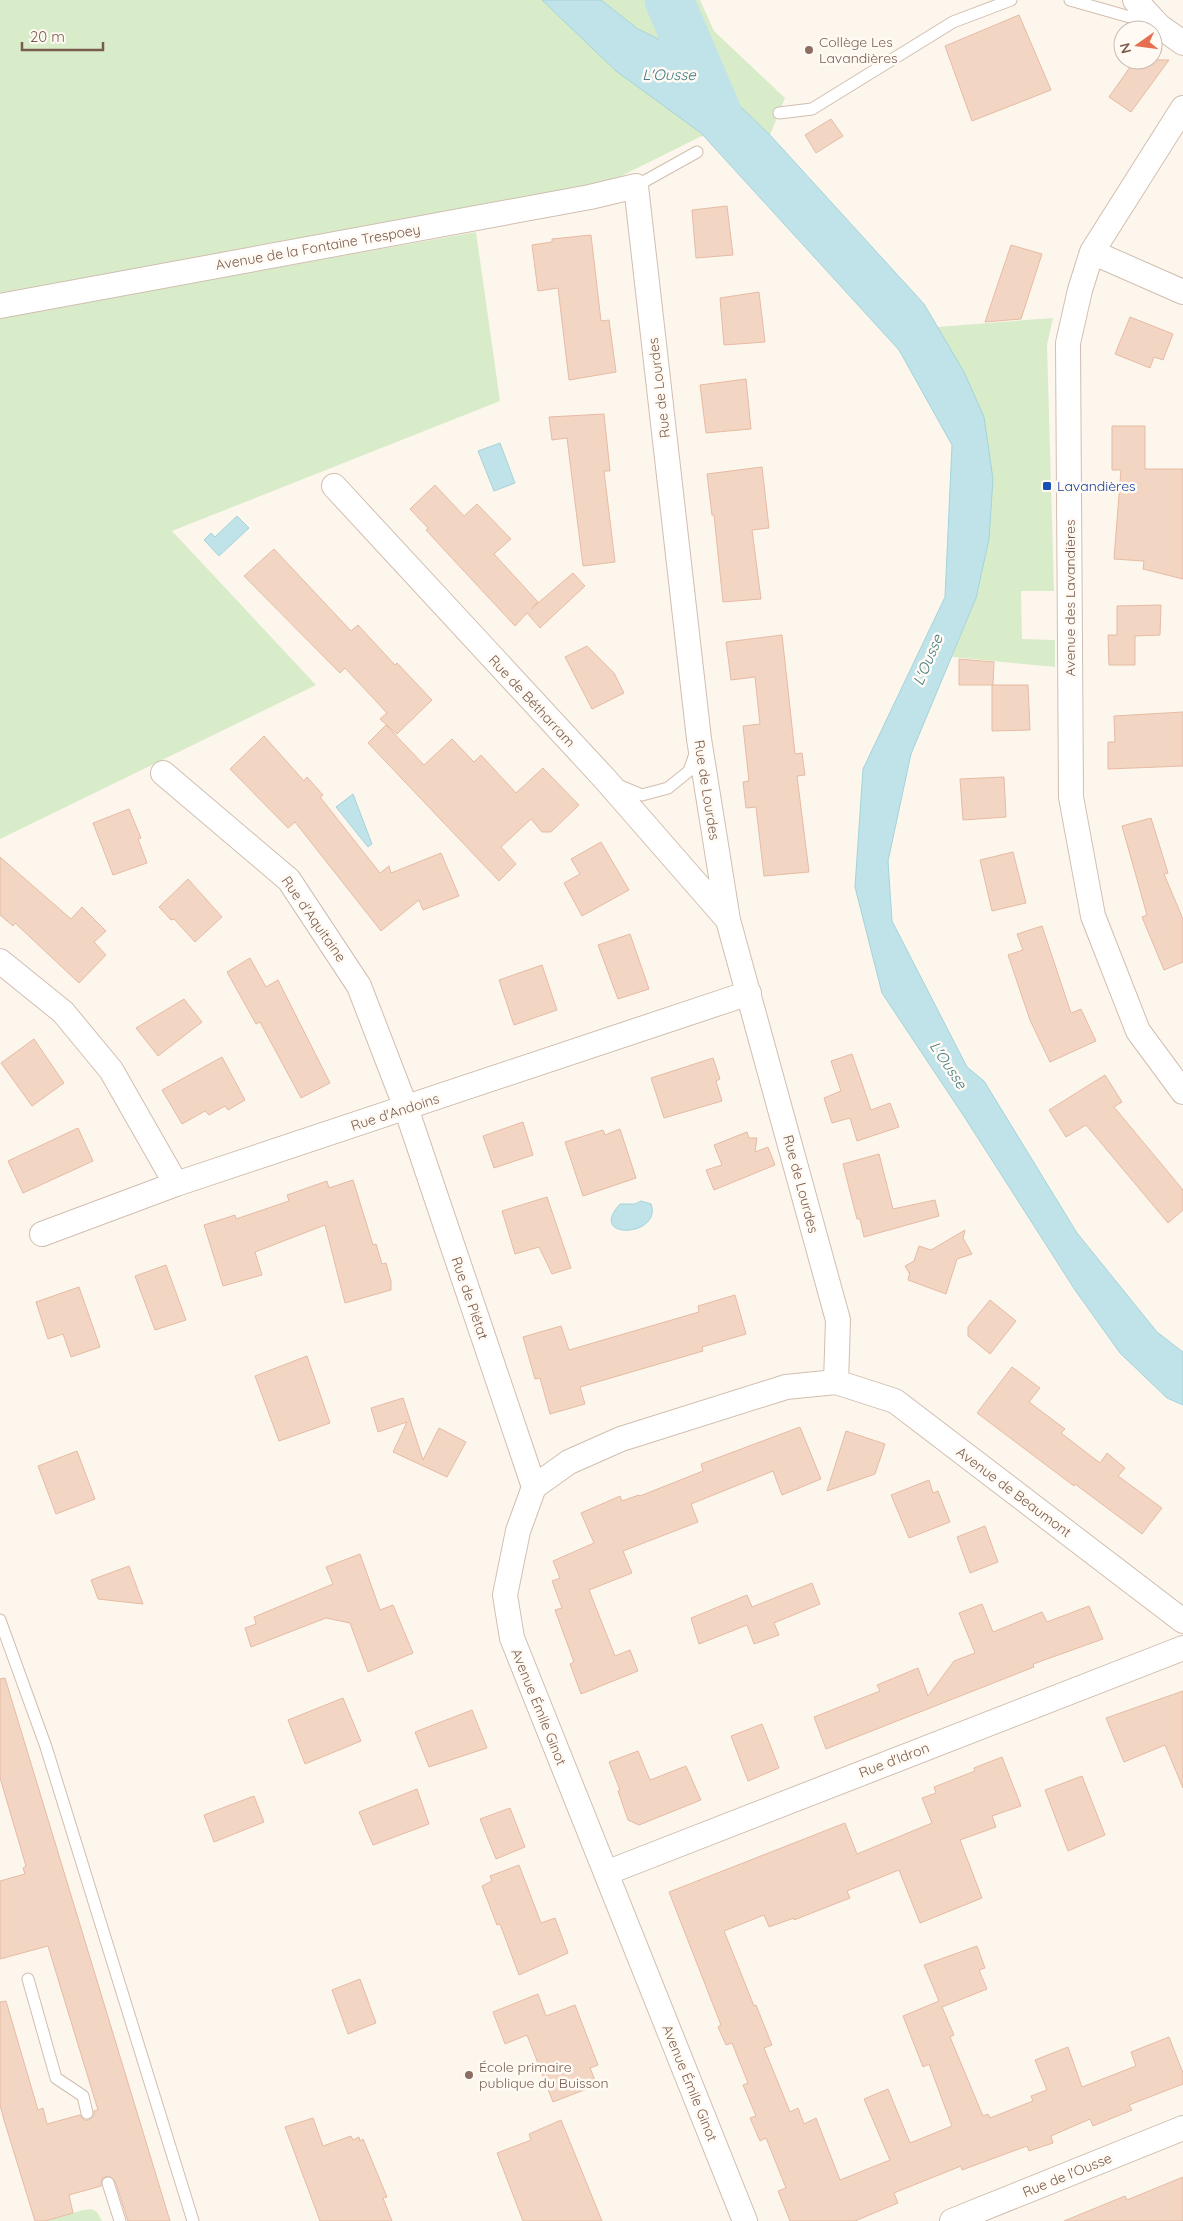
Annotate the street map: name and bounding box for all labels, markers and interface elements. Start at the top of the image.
scale bar [22,20,104,52]
north arrow [1113,20,1163,70]
text: 20 m [30,27,65,46]
place label: Collège Les Lavandières [819,33,898,67]
text: N [1115,41,1135,55]
marker: Collège Les Lavandières [803,44,815,56]
water label: L'Ousse [642,65,696,84]
street label: Avenue de la Fontaine Trespoey [214,220,422,274]
street label: Rue de Lourdes [644,337,674,439]
place label: Lavandières [1057,477,1136,495]
marker: Lavandières [1041,480,1053,492]
street label: Avenue des Lavandières [1061,519,1079,677]
water label: L'Ousse [908,631,947,688]
street label: Rue de Bétharram [485,651,579,751]
street label: Rue de Lourdes [690,739,724,841]
street label: Rue d'Aquitaine [278,873,350,966]
water label: L'Ousse [926,1037,972,1093]
street label: Rue d'Andoins [349,1089,441,1135]
street label: Rue de Lourdes [779,1133,823,1235]
street label: Rue de Piétat [447,1254,493,1342]
street label: Avenue de Beaumont [953,1443,1075,1541]
street label: Avenue Émile Ginot [507,1646,571,1768]
street label: Rue d'Idron [856,1738,932,1782]
street label: Avenue Émile Ginot [658,2022,722,2144]
place label: École primaire publique du Buisson [479,2058,609,2092]
marker: École primaire publique du Buisson [463,2069,475,2081]
street label: Rue de l'Ousse [1020,2149,1114,2201]

